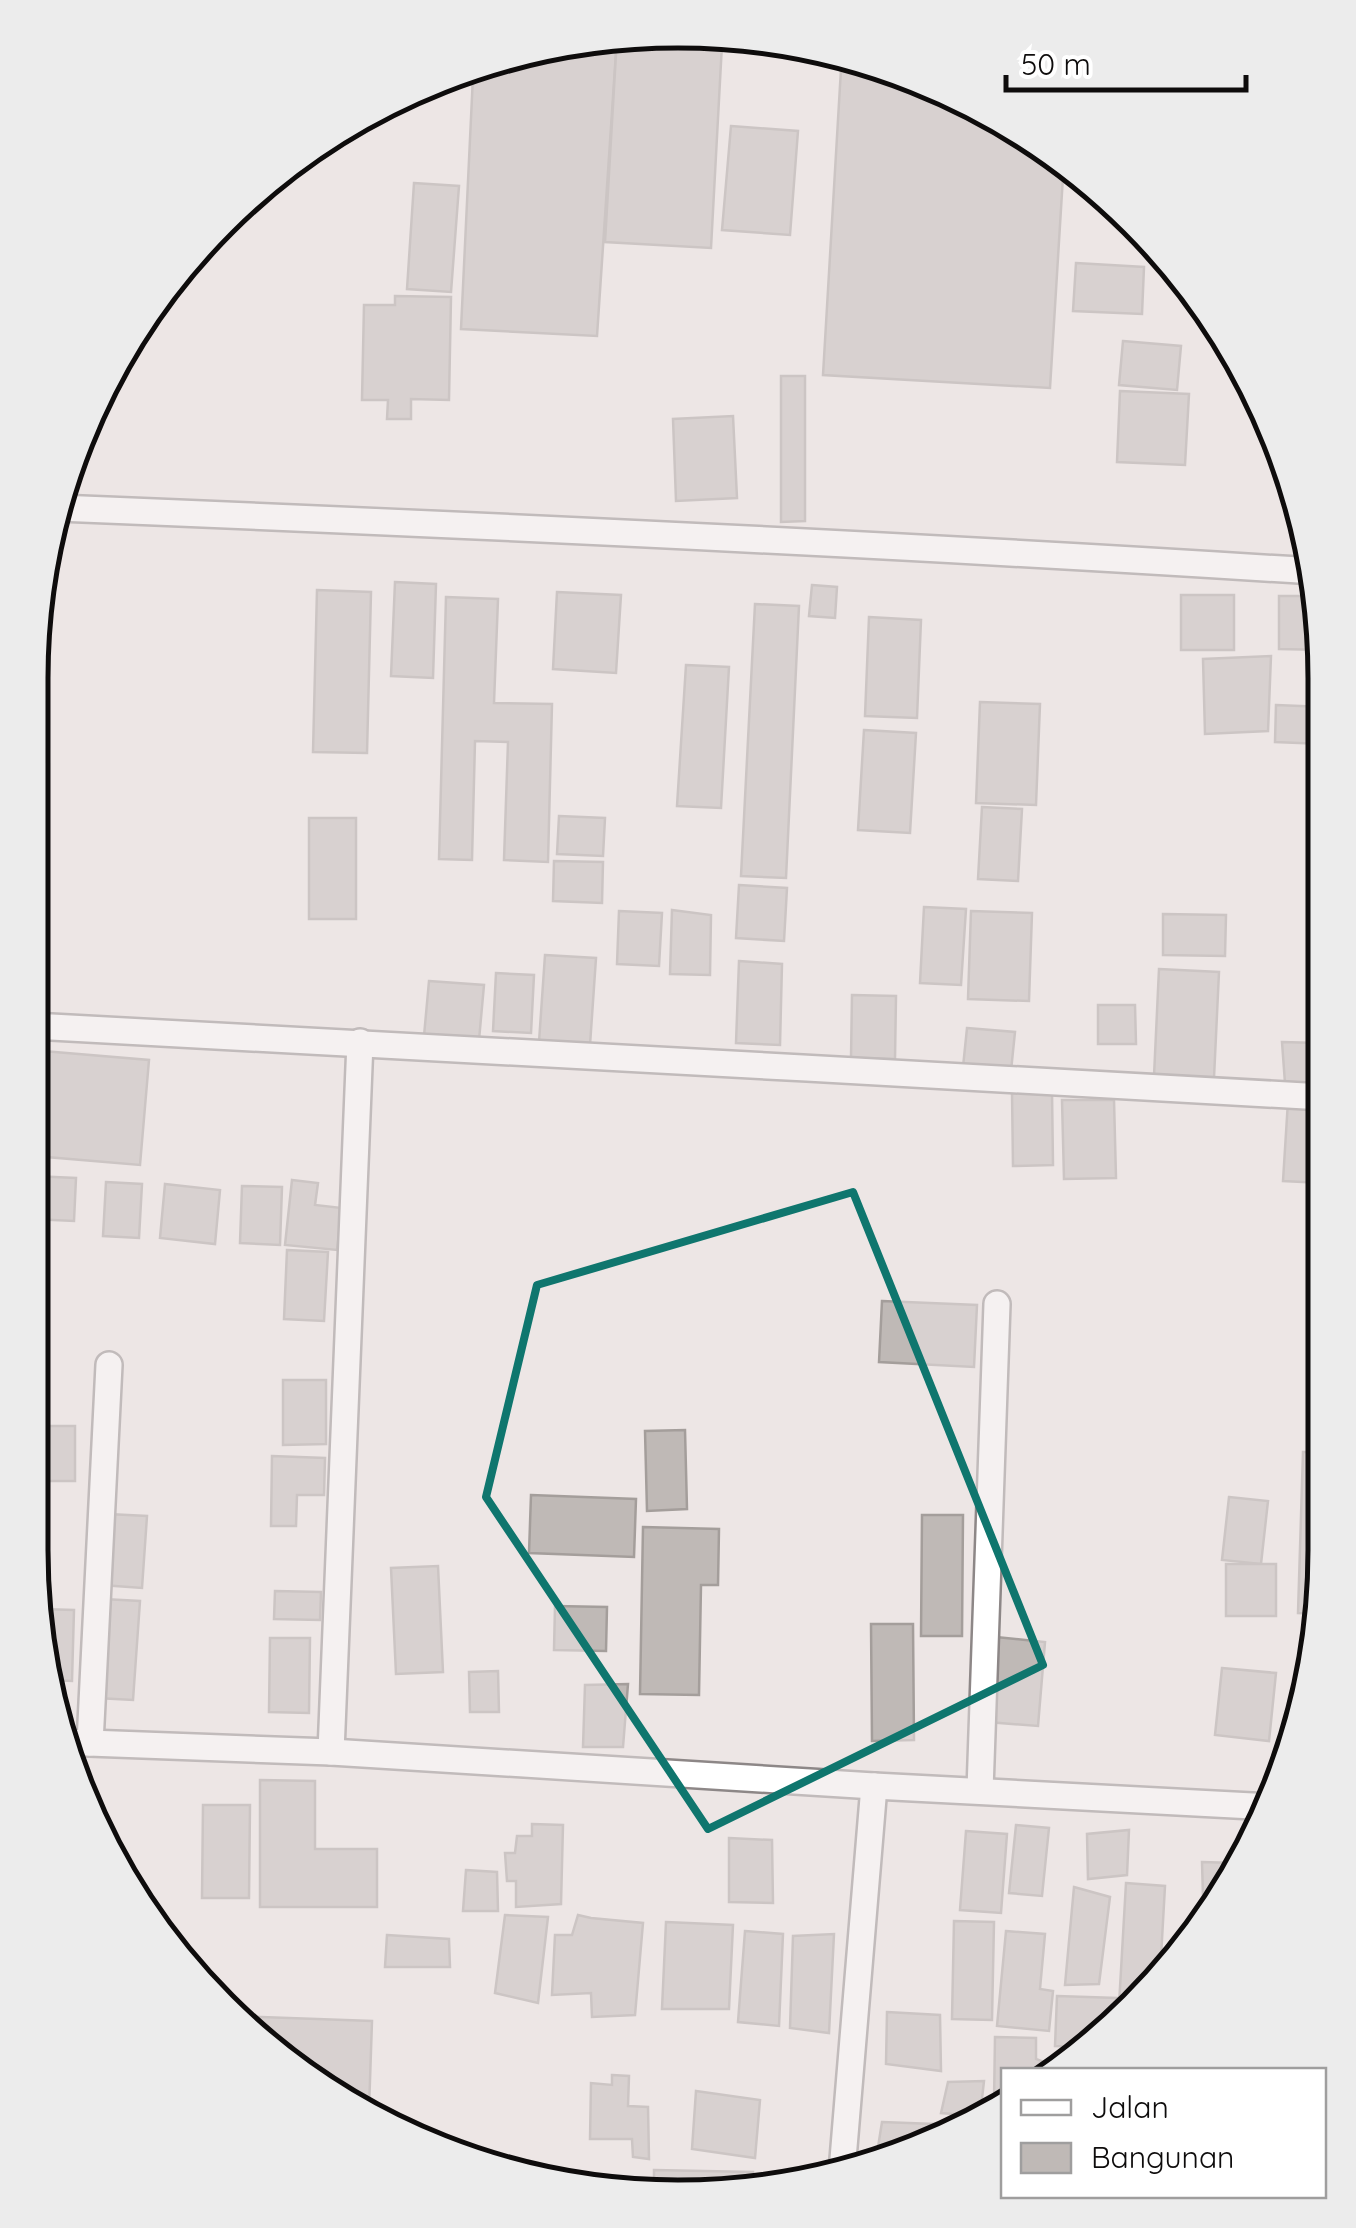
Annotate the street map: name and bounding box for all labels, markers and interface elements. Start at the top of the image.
scale bar [1006,30,1246,92]
text: 50 m [1021,45,1091,83]
legend [1001,2068,1326,2198]
text: Jalan [1091,2088,1169,2126]
text: Bangunan [1091,2138,1234,2176]

